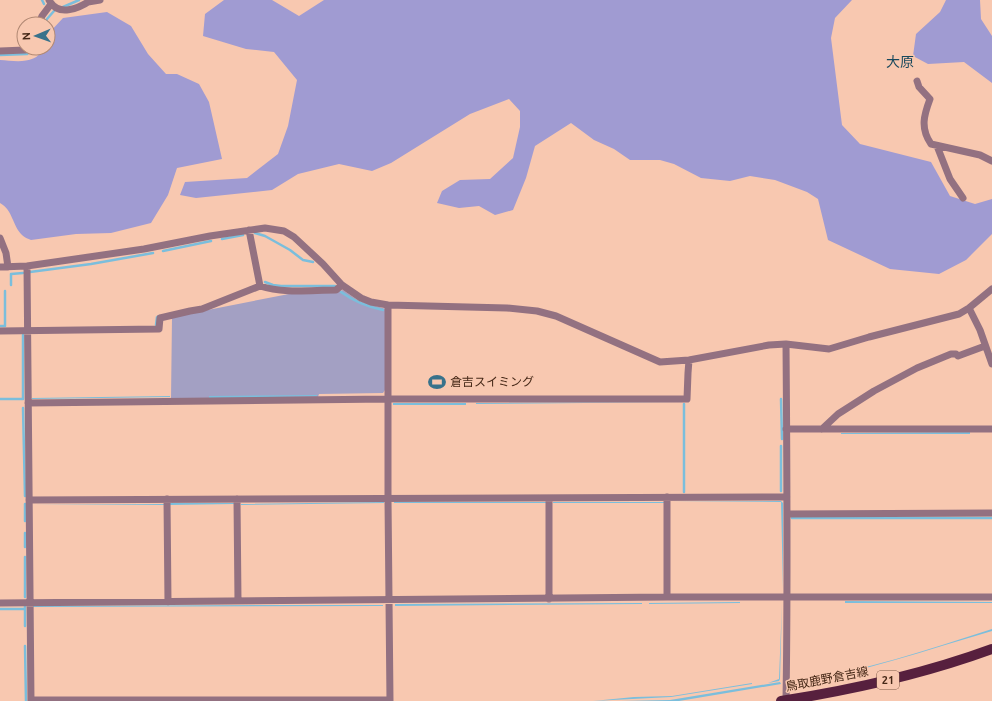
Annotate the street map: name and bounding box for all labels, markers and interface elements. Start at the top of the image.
north arrow [16,16,56,56]
text: N [20,32,32,41]
district label: 大原 [886,54,914,70]
sports icon: 倉吉スイミング [427,372,447,392]
place label: 倉吉スイミング [450,375,534,388]
street label: 鳥取鹿野倉吉線 [784,664,869,693]
road number: 21 [877,671,899,689]

